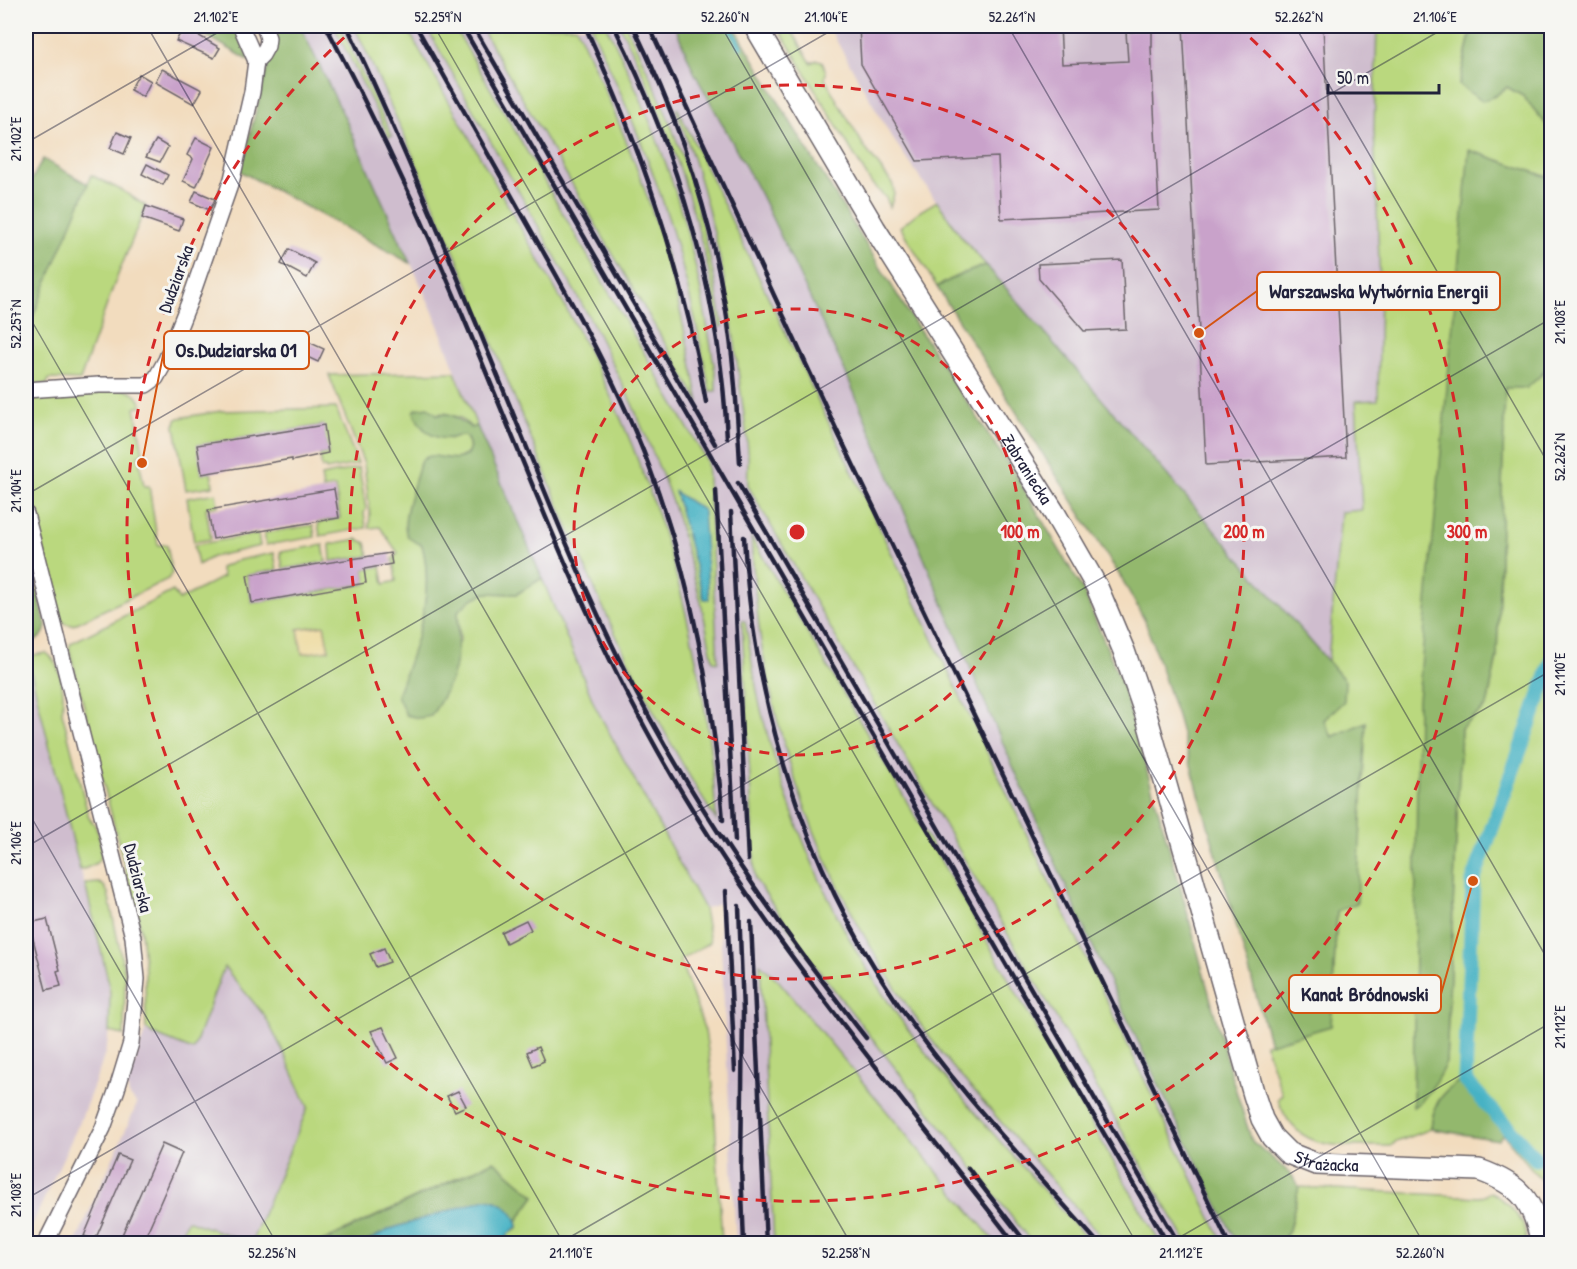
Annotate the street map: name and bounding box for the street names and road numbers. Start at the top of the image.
street label: Dudziarska [152,242,199,316]
street label: Zabraniecka [996,429,1059,509]
street label: Dudziarska [118,841,159,915]
street label: Strażacka [1291,1144,1359,1178]

